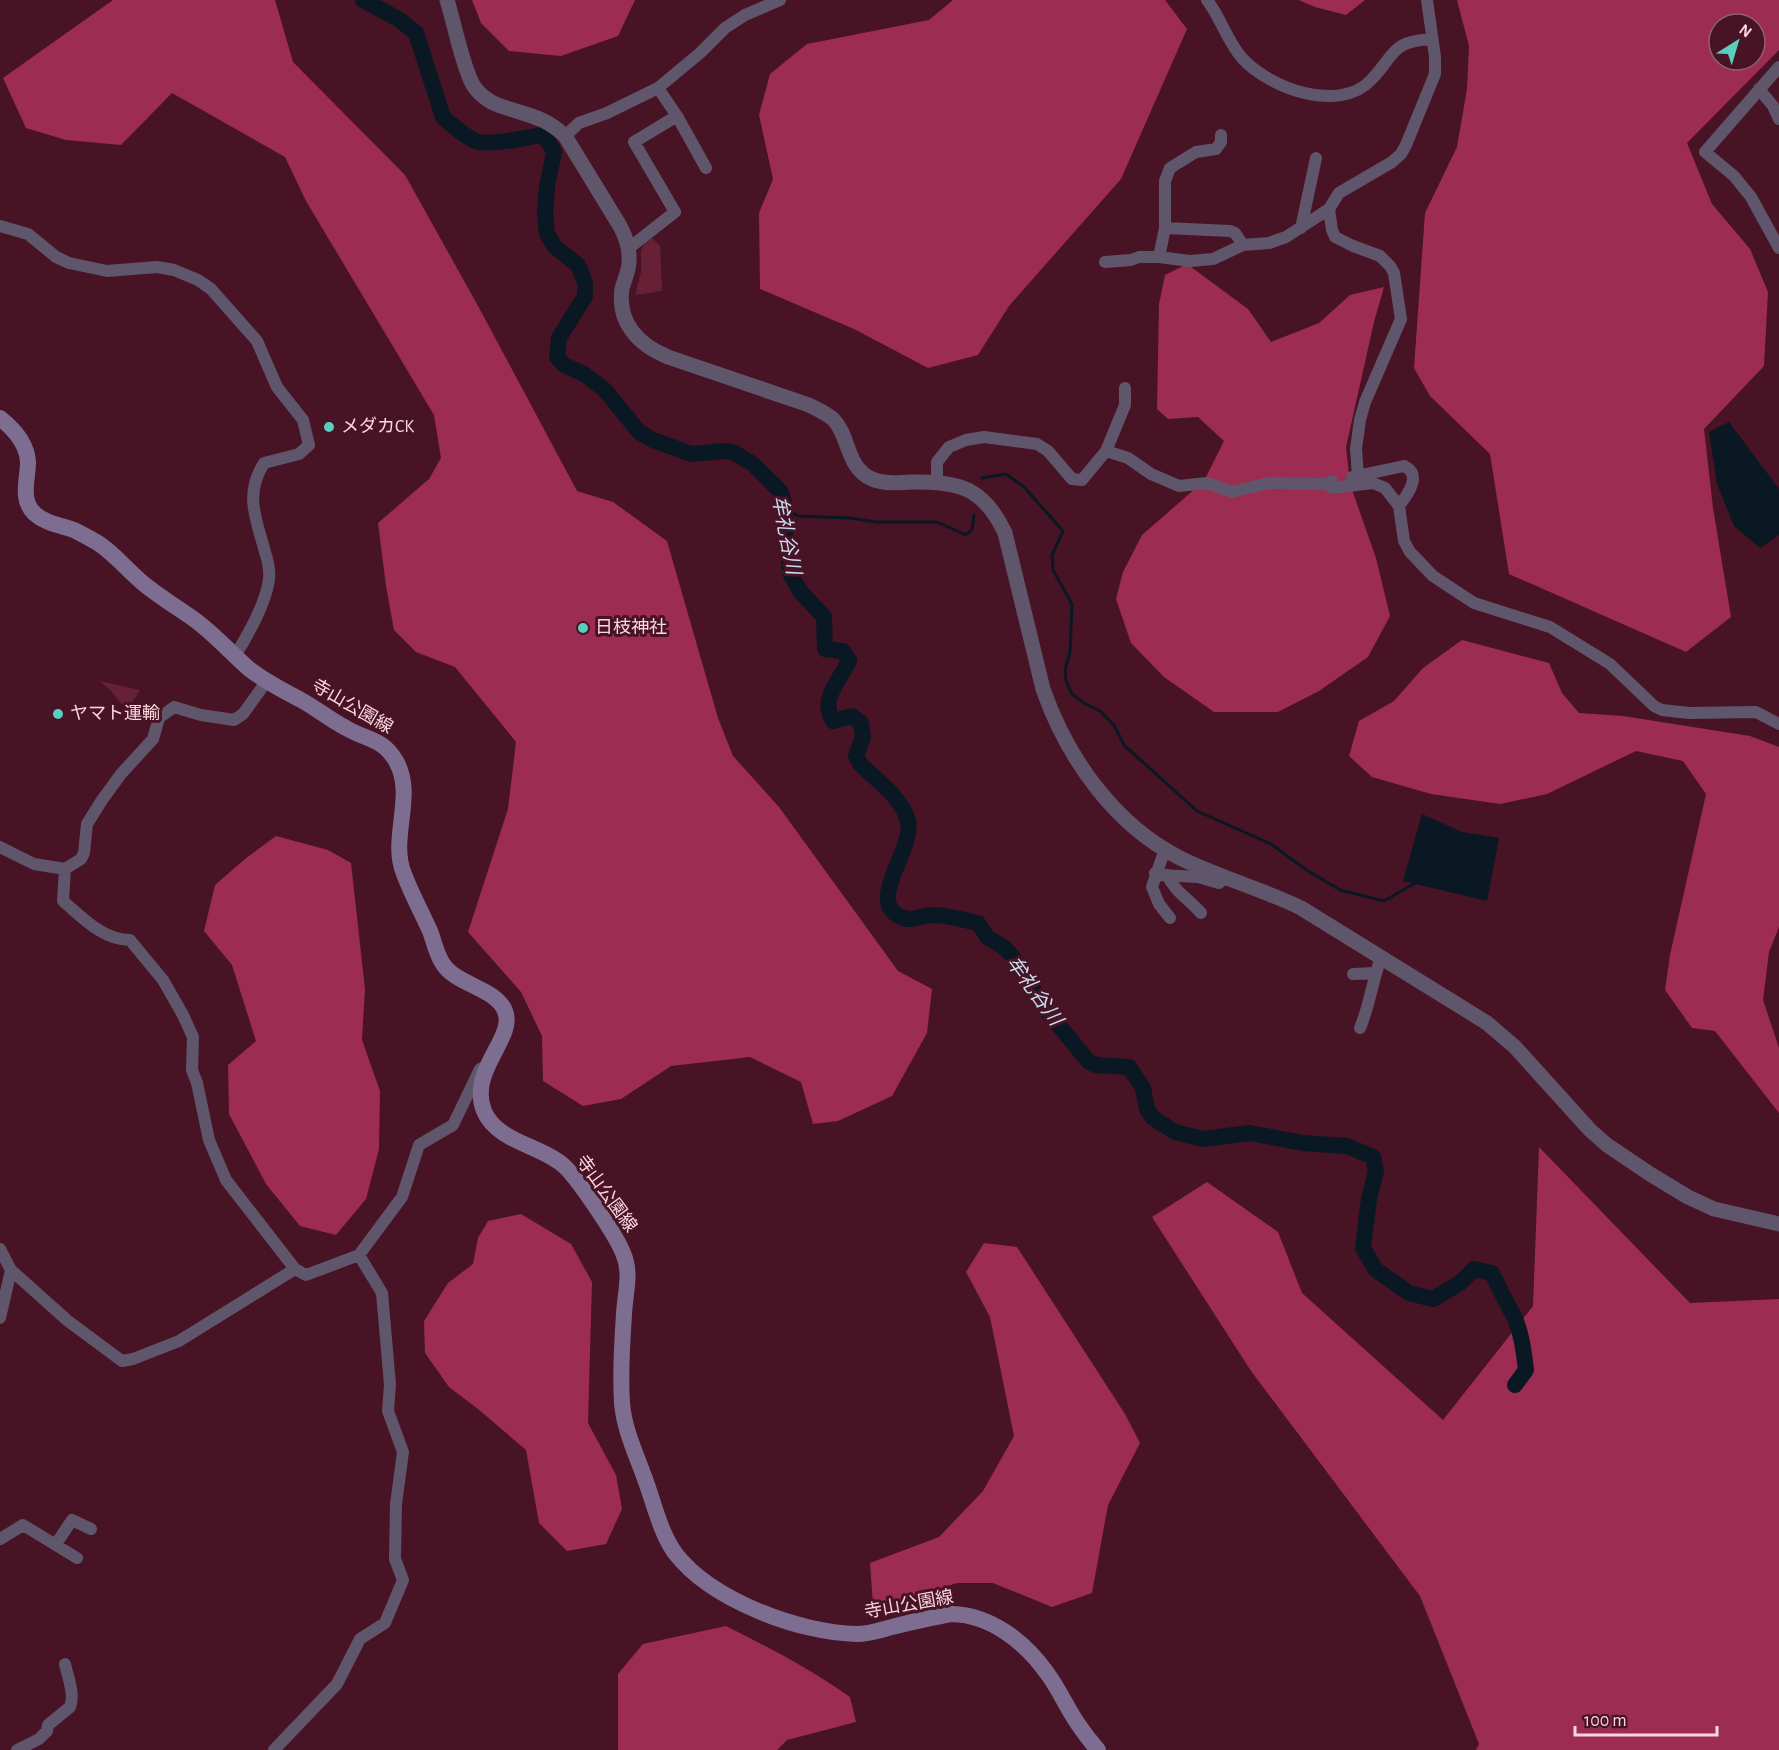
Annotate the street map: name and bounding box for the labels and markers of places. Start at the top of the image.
place label: メダカCK [341,416,414,436]
marker: メダカCK [322,420,336,434]
place label: 日枝神社 [595,618,667,637]
marker: 日枝神社 [576,621,590,635]
place label: ヤマト運輸 [70,703,160,723]
marker: ヤマト運輸 [51,707,65,721]

